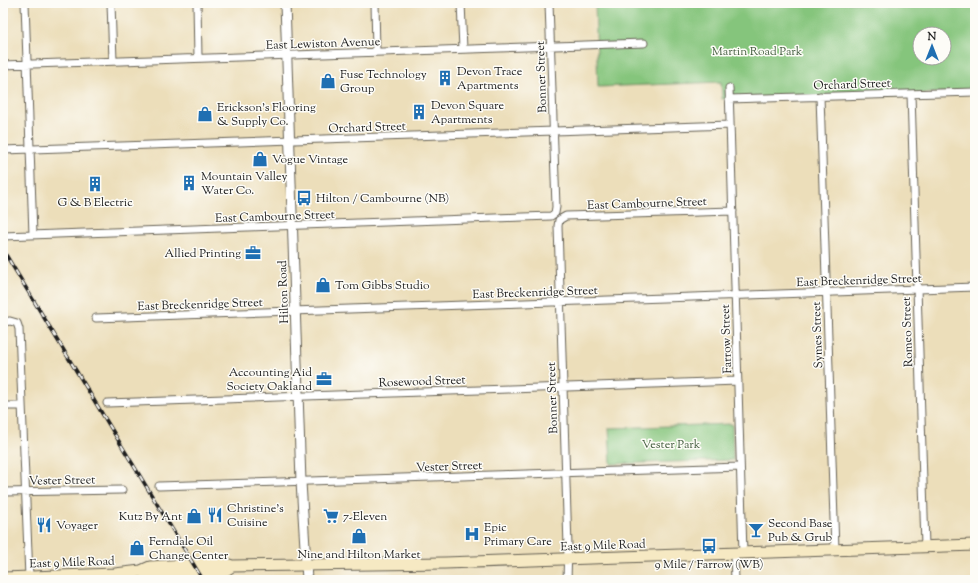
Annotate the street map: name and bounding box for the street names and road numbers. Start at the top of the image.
street label: East Lewiston Avenue [266,33,381,55]
street label: Bonner Street [532,41,552,113]
street label: Orchard Street [813,75,891,95]
street label: Orchard Street [328,118,406,138]
street label: East Cambourne Street [587,193,707,215]
street label: East Cambourne Street [215,206,335,228]
street label: Hilton Road [274,260,294,324]
street label: East Breckenridge Street [796,270,922,292]
street label: East Breckenridge Street [472,282,598,304]
street label: East Breckenridge Street [137,294,263,316]
street label: Romeo Street [898,297,918,367]
street label: Symes Street [808,301,828,369]
street label: Farrow Street [717,304,737,374]
street label: Bonner Street [543,362,563,434]
street label: Rosewood Street [378,371,466,393]
street label: Vester Street [415,457,483,477]
street label: Vester Street [29,471,95,491]
street label: East 9 Mile Road [560,536,646,556]
street label: East 9 Mile Road [29,553,115,573]

